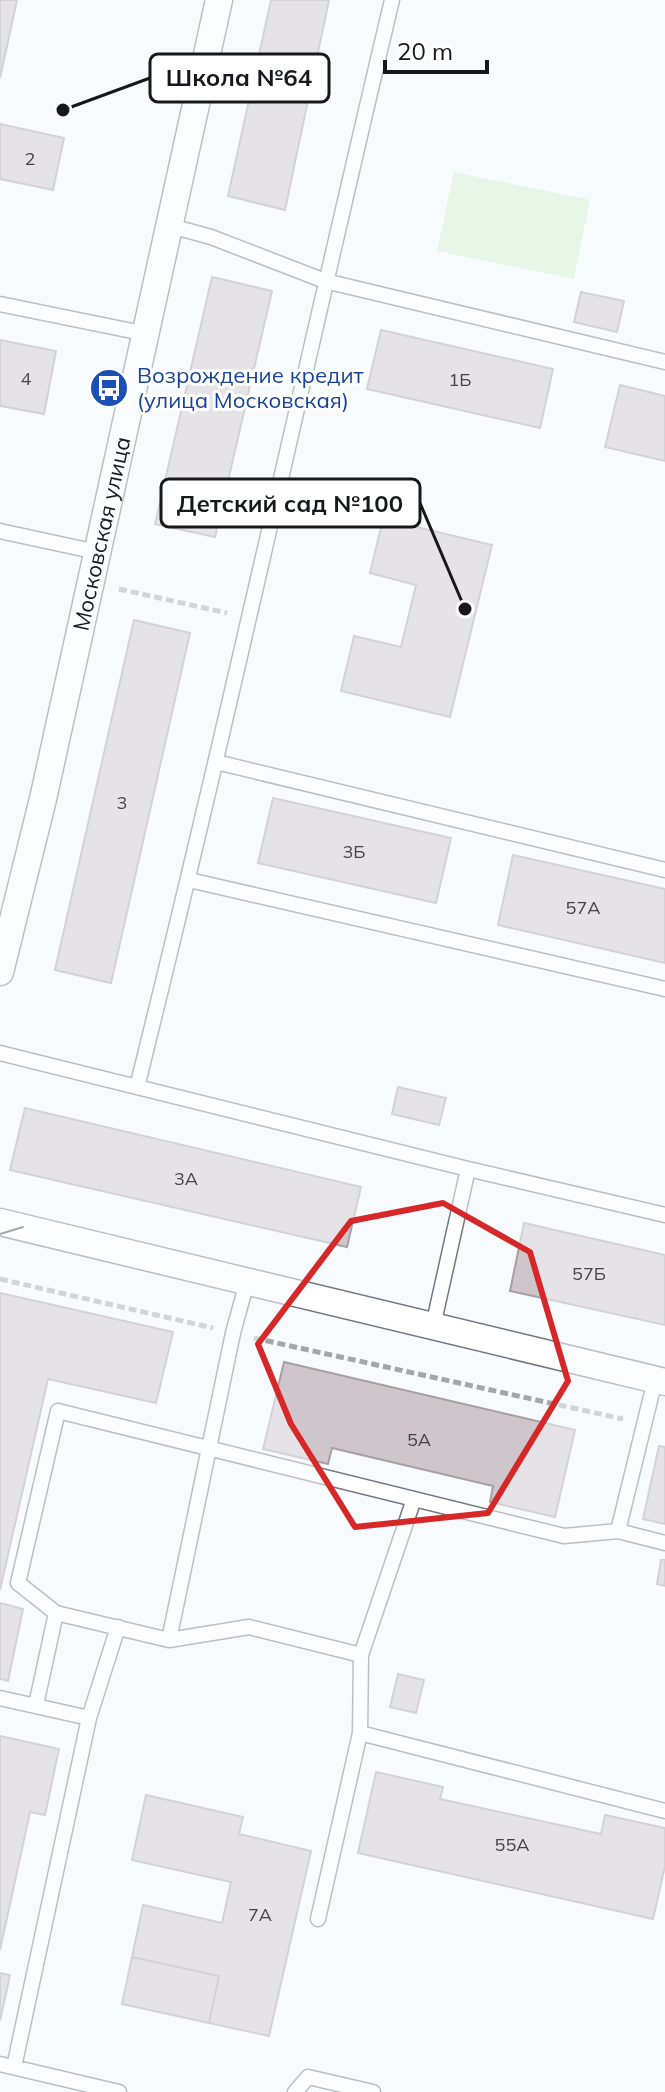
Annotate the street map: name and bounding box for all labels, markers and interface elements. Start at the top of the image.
scale bar [385,24,487,74]
text: 20 m [397,36,453,66]
callout: Школа №64 [150,54,329,102]
text: Школа №64 [166,62,312,92]
house number: 2 [25,147,35,170]
place label: Возрождение кредит (улица Московская) [137,361,364,414]
house number: 4 [21,367,32,390]
bus stop icon: Возрождение кредит (улица Московская) [88,367,130,409]
house number: 1Б [449,368,472,391]
street label: Московская улица [66,434,136,633]
callout: Детский сад №100 [161,479,420,527]
text: Детский сад №100 [177,488,403,518]
house number: 3 [117,791,127,814]
house number: 3Б [343,840,366,863]
house number: 57А [566,896,600,919]
house number: 3А [174,1167,198,1190]
house number: 57Б [572,1262,606,1285]
house number: 5А [407,1428,431,1451]
house number: 55А [495,1833,529,1856]
house number: 7А [248,1903,272,1926]

